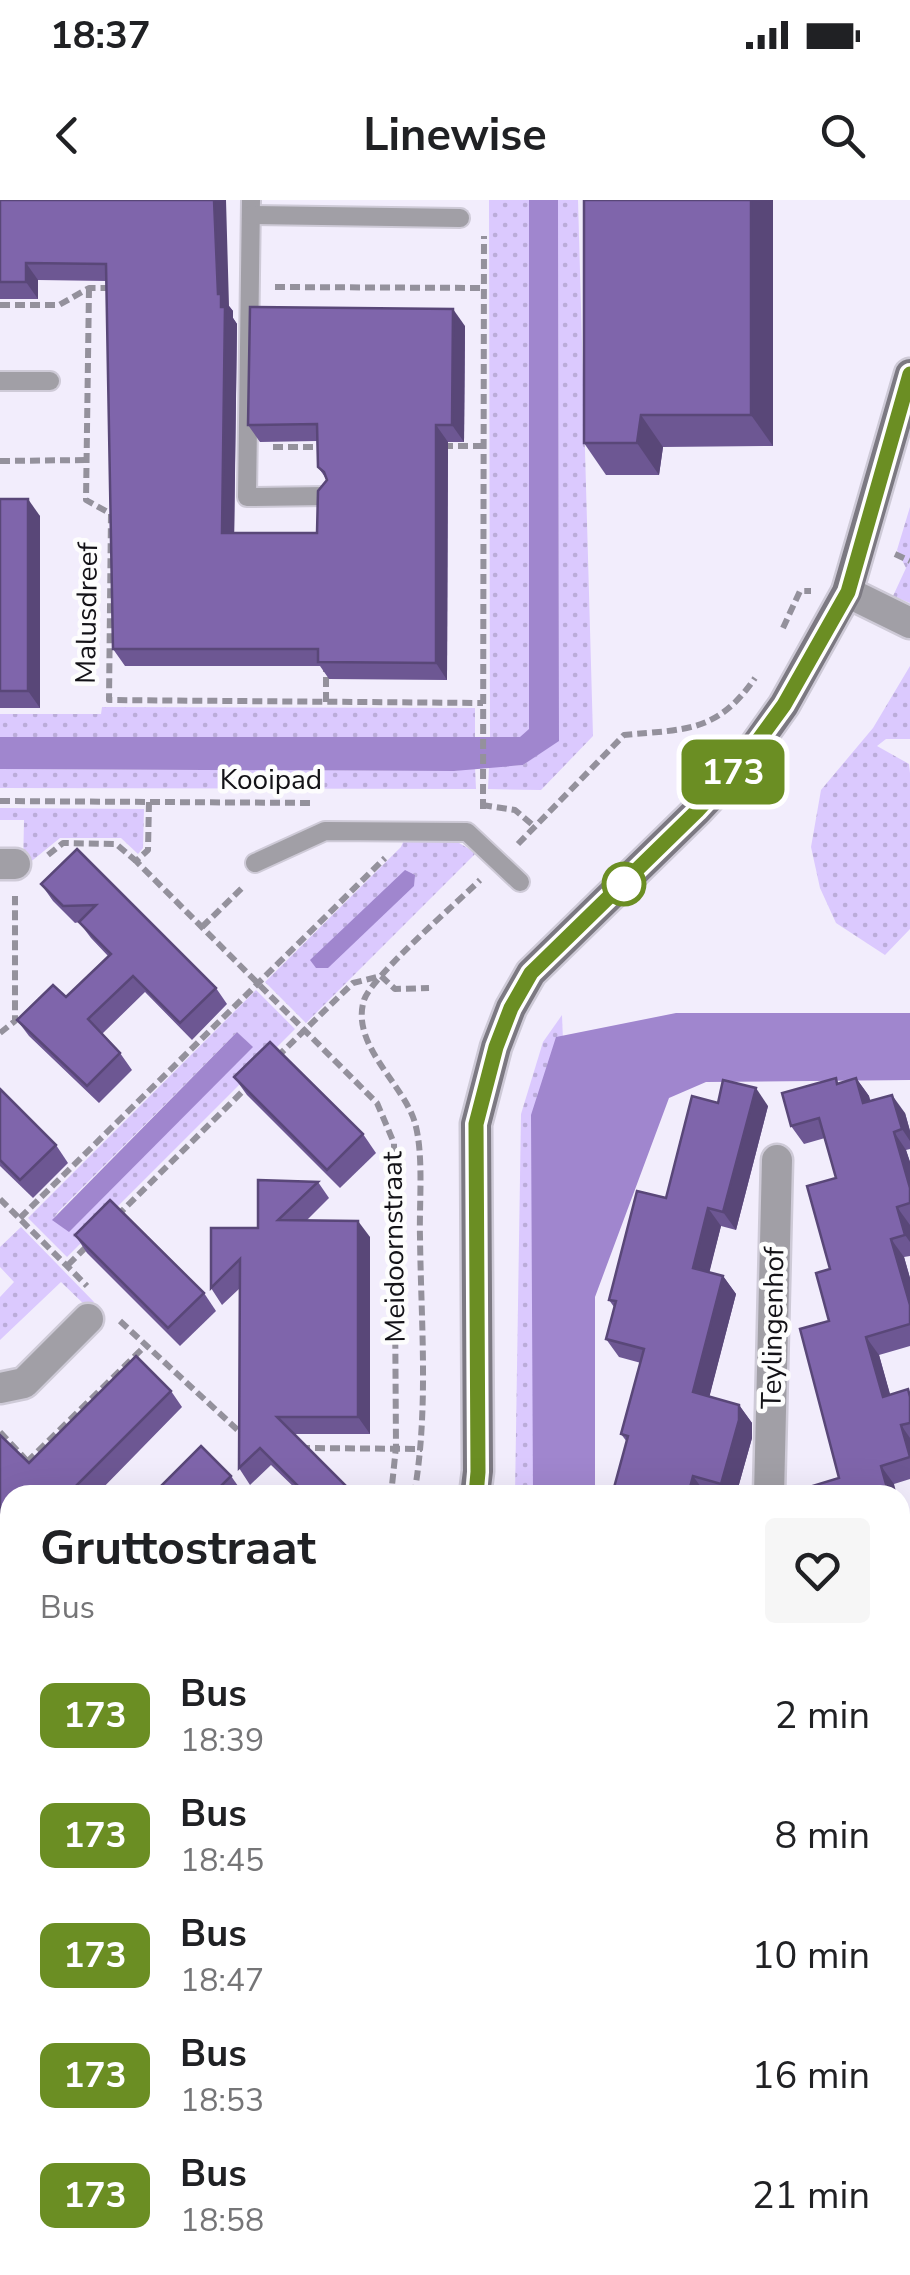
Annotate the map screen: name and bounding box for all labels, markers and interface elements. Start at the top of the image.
text: 18:37 [50,10,151,61]
text: Linewise [363,105,547,166]
icon: back [40,108,95,163]
icon: search [815,108,870,163]
street label: Malusdreef [67,541,107,684]
line badge: 173 [676,740,790,804]
text: 173 [701,749,765,796]
street label: Kooipad [220,761,322,799]
unlabelled marker [603,863,645,905]
street label: Meidoornstraat [373,1151,415,1343]
street label: Teylingenhof [753,1246,793,1410]
text: Gruttostraat [40,1515,316,1581]
button: heart [765,1518,870,1623]
text: Bus [40,1586,95,1629]
text: Bus [180,1668,247,1719]
text: 2 min [775,1690,870,1741]
text: 173 [63,1692,127,1739]
text: 18:39 [180,1719,264,1762]
text: Bus [180,1788,247,1839]
text: 8 min [775,1810,870,1861]
text: 173 [63,1812,127,1859]
text: 18:45 [180,1839,264,1882]
text: Bus [180,1908,247,1959]
text: 10 min [752,1930,870,1981]
text: 173 [63,1932,127,1979]
text: 18:47 [180,1959,264,2002]
text: Bus [180,2028,247,2079]
text: 16 min [752,2050,870,2101]
text: 173 [63,2052,127,2099]
text: 18:53 [180,2079,264,2122]
text: Bus [180,2148,247,2199]
text: 21 min [752,2170,870,2221]
text: 173 [63,2172,127,2219]
text: 18:58 [180,2199,264,2242]

